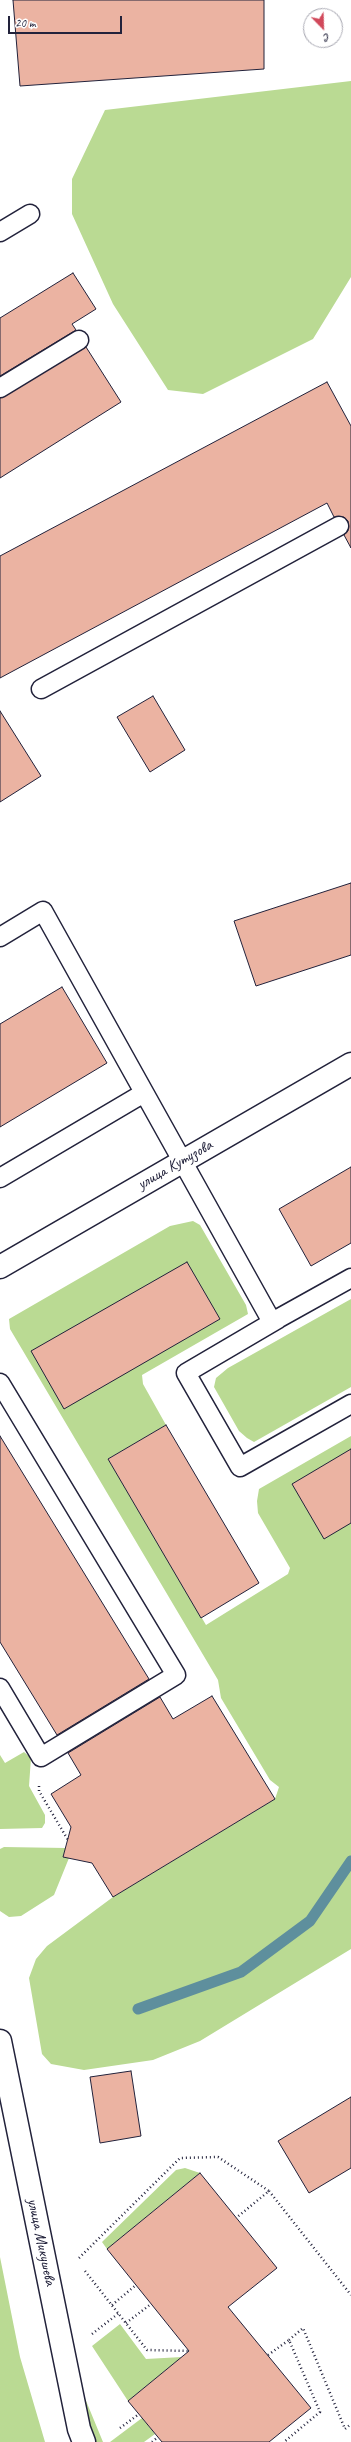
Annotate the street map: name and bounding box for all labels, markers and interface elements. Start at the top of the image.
scale bar [10,8,124,34]
north arrow [303,8,343,48]
text: 20 m [15,15,35,31]
text: С [322,31,333,46]
street label: улица Кутузова [134,1136,216,1194]
street label: улица Микушева [22,2197,60,2287]

